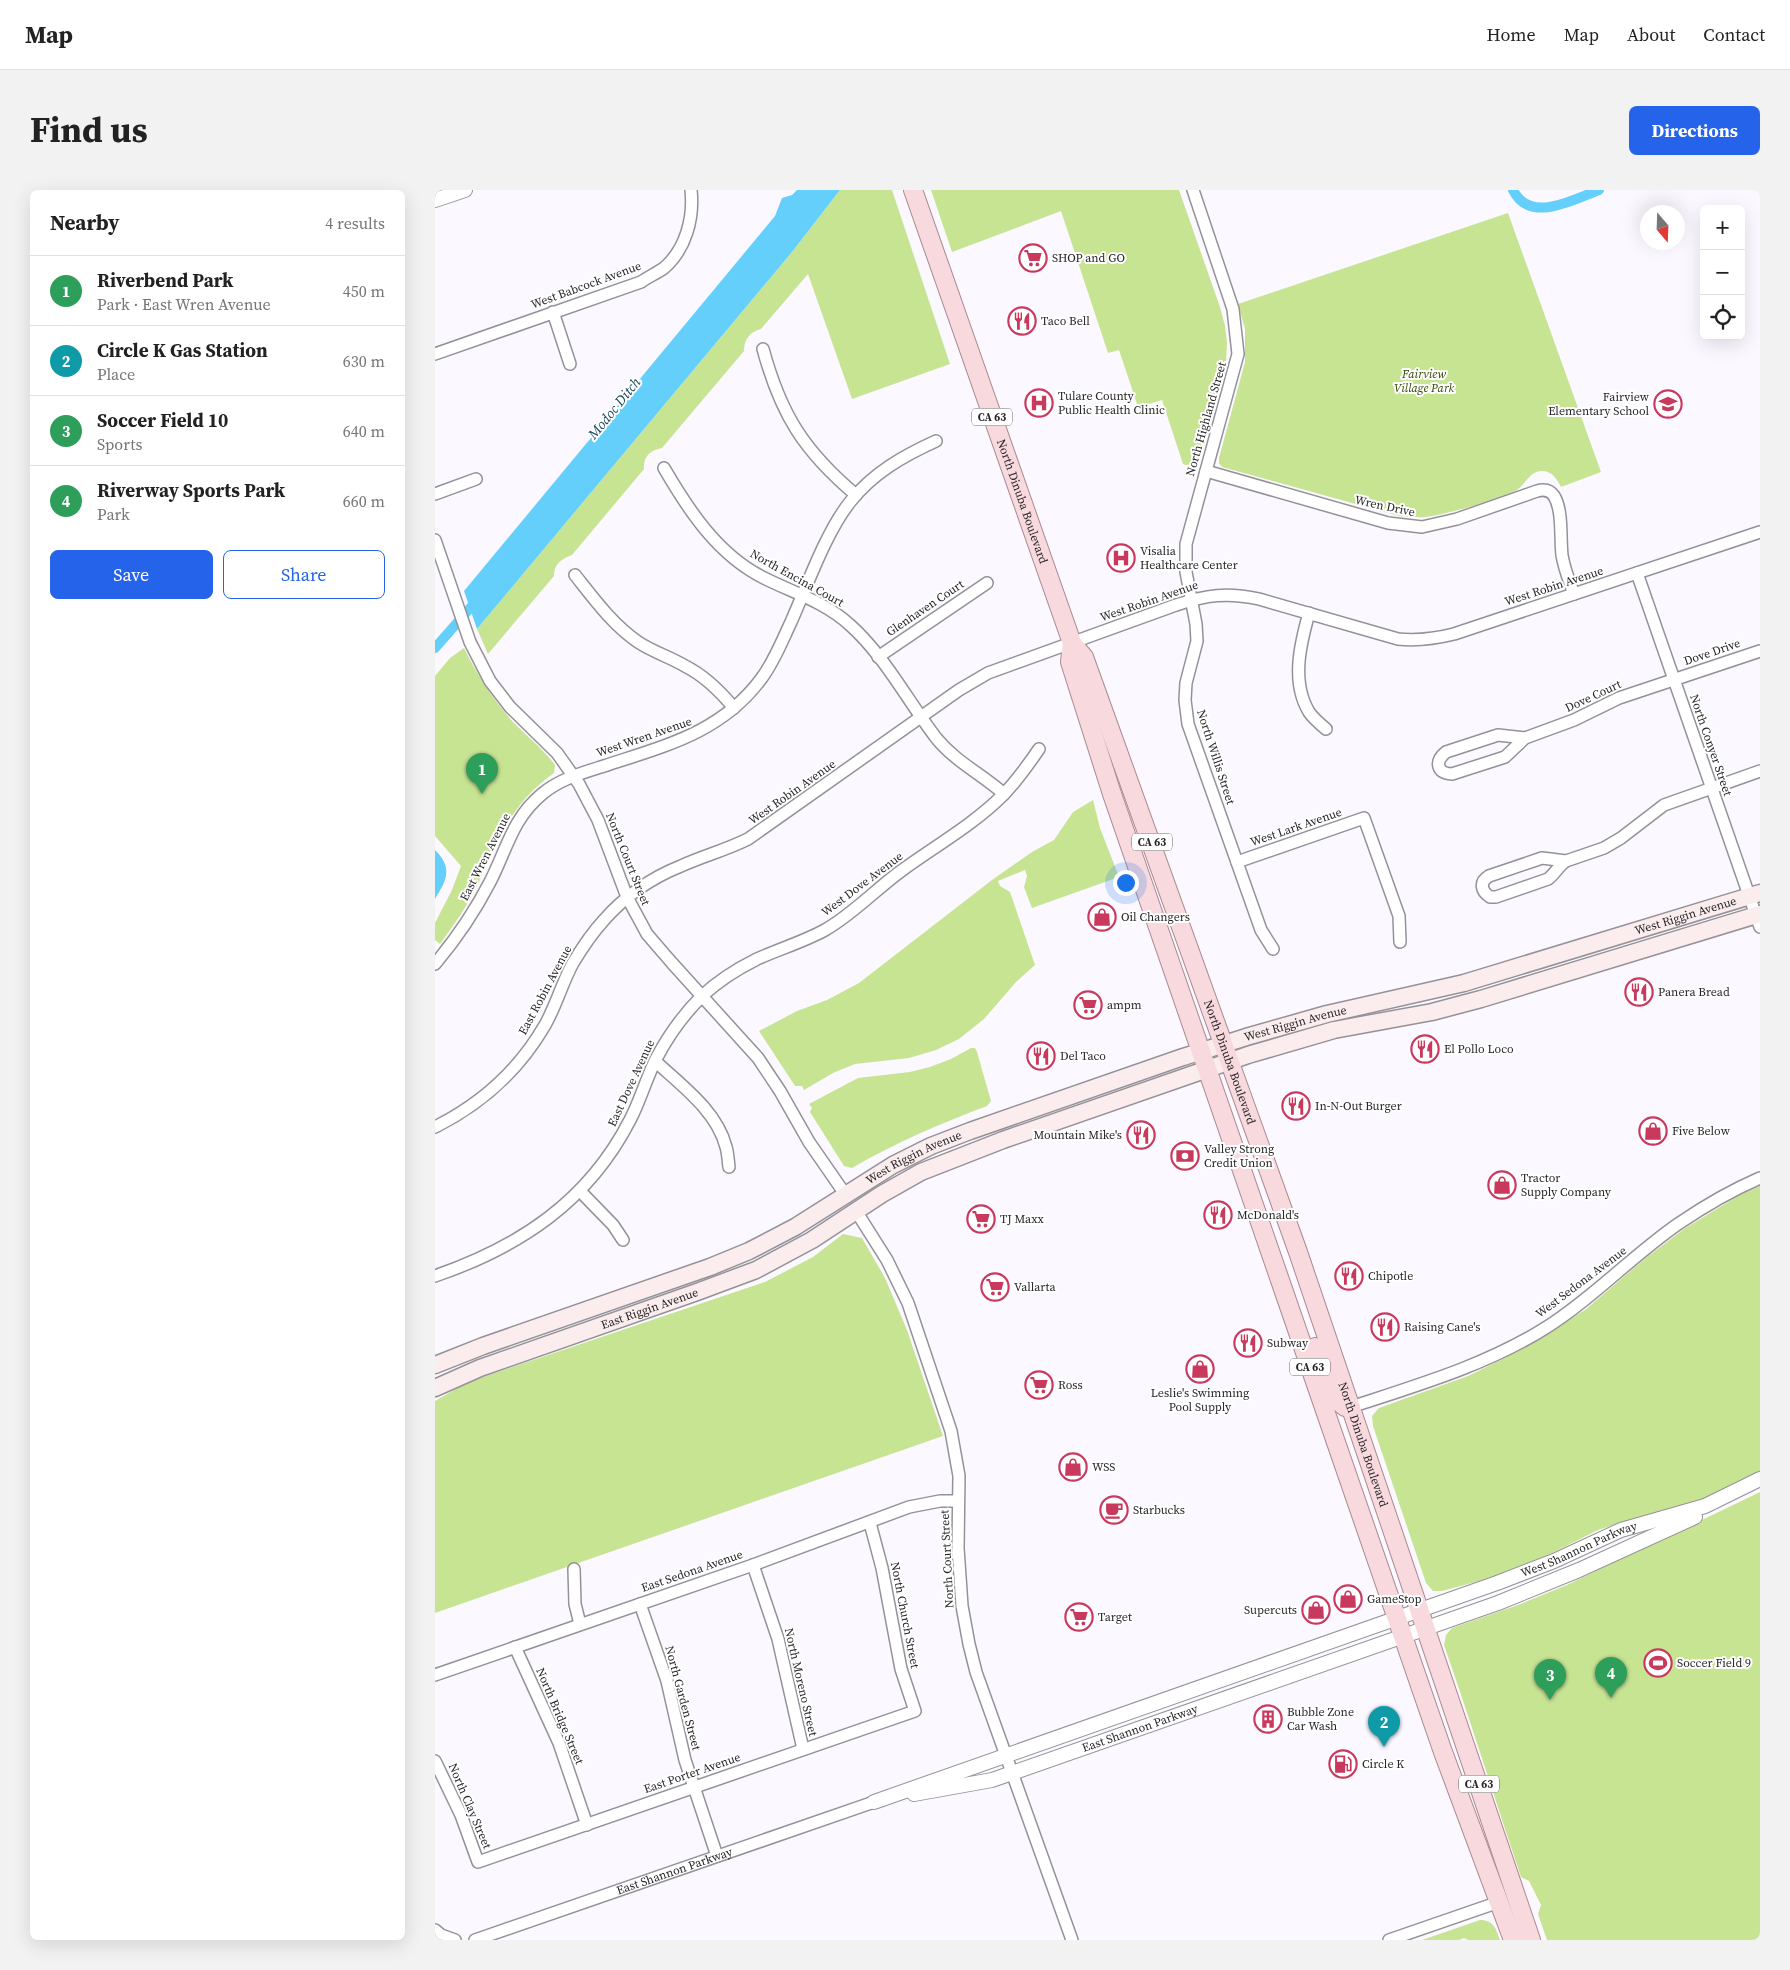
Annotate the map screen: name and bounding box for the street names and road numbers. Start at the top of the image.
street label: West Babcock Avenue [529,258,643,312]
street label: North Highland Street [1182,360,1230,478]
road number: CA 63 [972,408,1012,426]
street label: North Dinuba Boulevard [993,437,1052,566]
street label: Wren Drive [1353,492,1417,520]
street label: North Encina Court [747,546,847,610]
street label: West Robin Avenue [1503,563,1605,609]
street label: Glenhaven Court [883,576,967,640]
street label: West Robin Avenue [1098,577,1200,625]
street label: Dove Drive [1682,635,1742,669]
street label: Dove Court [1562,676,1624,716]
street label: North Conyer Street [1686,692,1736,798]
street label: North Willis Street [1193,708,1239,807]
street label: West Wren Avenue [594,713,694,761]
street label: West Robin Avenue [745,756,839,828]
street label: West Lark Avenue [1248,804,1344,850]
street label: East Wren Avenue [456,810,514,904]
street label: North Court Street [602,810,654,908]
road number: CA 63 [1132,834,1172,850]
street label: West Dove Avenue [818,848,906,920]
street label: West Riggin Avenue [1633,893,1738,939]
street label: East Robin Avenue [515,942,575,1038]
street label: North Dinuba Boulevard [1200,998,1259,1127]
street label: West Riggin Avenue [1242,1002,1348,1045]
street label: East Dove Avenue [604,1037,658,1129]
street label: West Riggin Avenue [863,1127,964,1188]
street label: West Sedona Avenue [1532,1243,1630,1321]
street label: East Riggin Avenue [599,1284,700,1333]
road number: CA 63 [1290,1358,1330,1376]
street label: North Dinuba Boulevard [1335,1380,1392,1509]
street label: North Court Street [936,1509,958,1609]
street label: West Shannon Parkway [1518,1518,1640,1581]
street label: East Sedona Avenue [639,1546,745,1596]
street label: North Church Street [887,1561,923,1670]
street label: North Moreno Street [781,1626,821,1738]
street label: North Garden Street [661,1644,705,1752]
street label: North Bridge Street [532,1665,588,1767]
street label: East Shannon Parkway [1080,1700,1201,1756]
street label: East Porter Avenue [642,1749,742,1797]
street label: North Clay Street [445,1761,495,1851]
road number: CA 63 [1459,1776,1499,1792]
street label: East Shannon Parkway [614,1843,735,1898]

